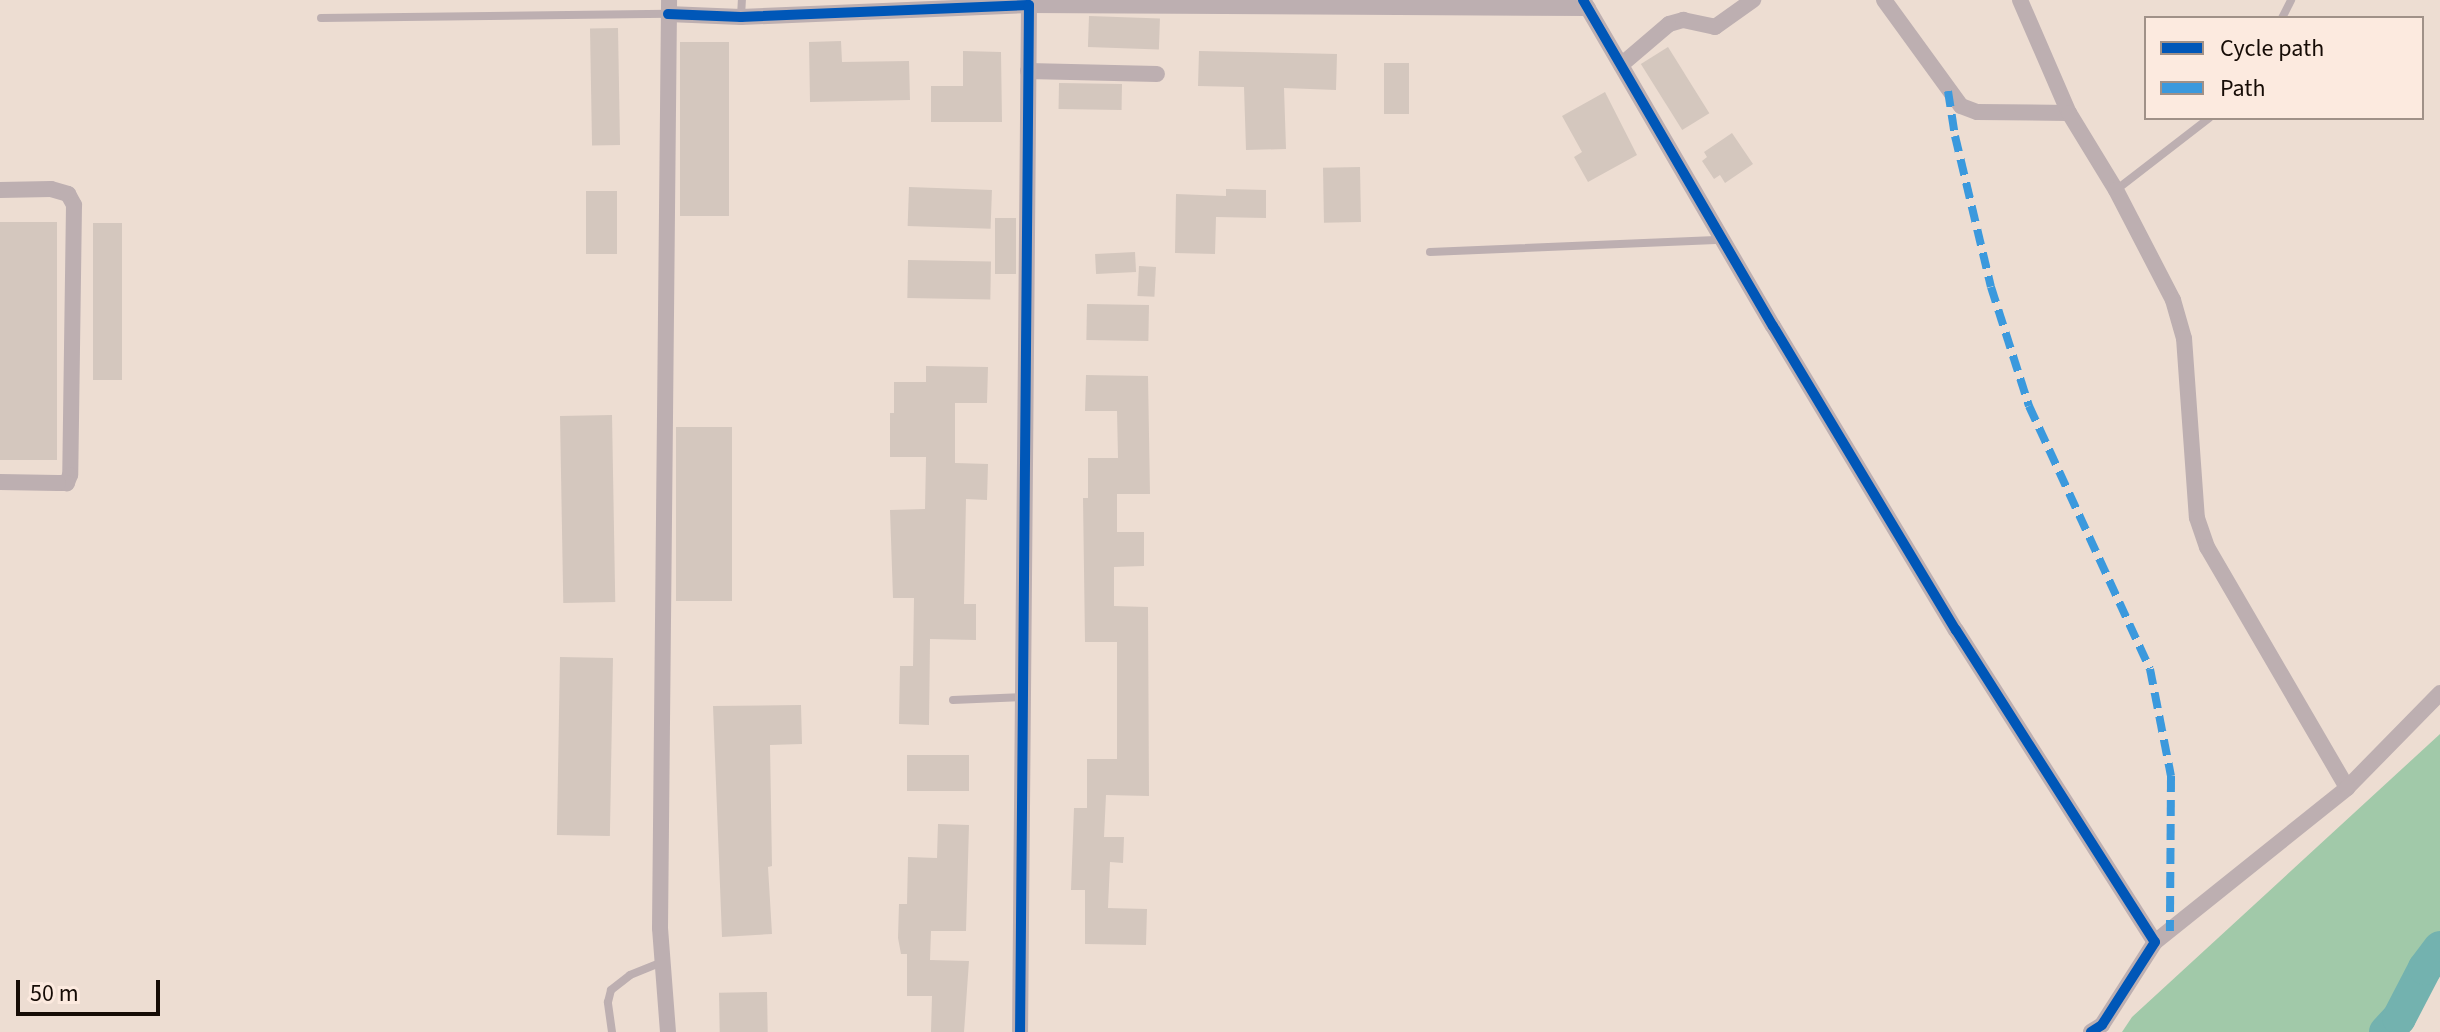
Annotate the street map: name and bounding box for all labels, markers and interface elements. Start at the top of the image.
legend [2144,16,2424,120]
text: Cycle path [2220,31,2324,66]
text: Path [2220,71,2266,106]
scale bar [20,964,164,1014]
text: 50 m [30,976,79,1011]

